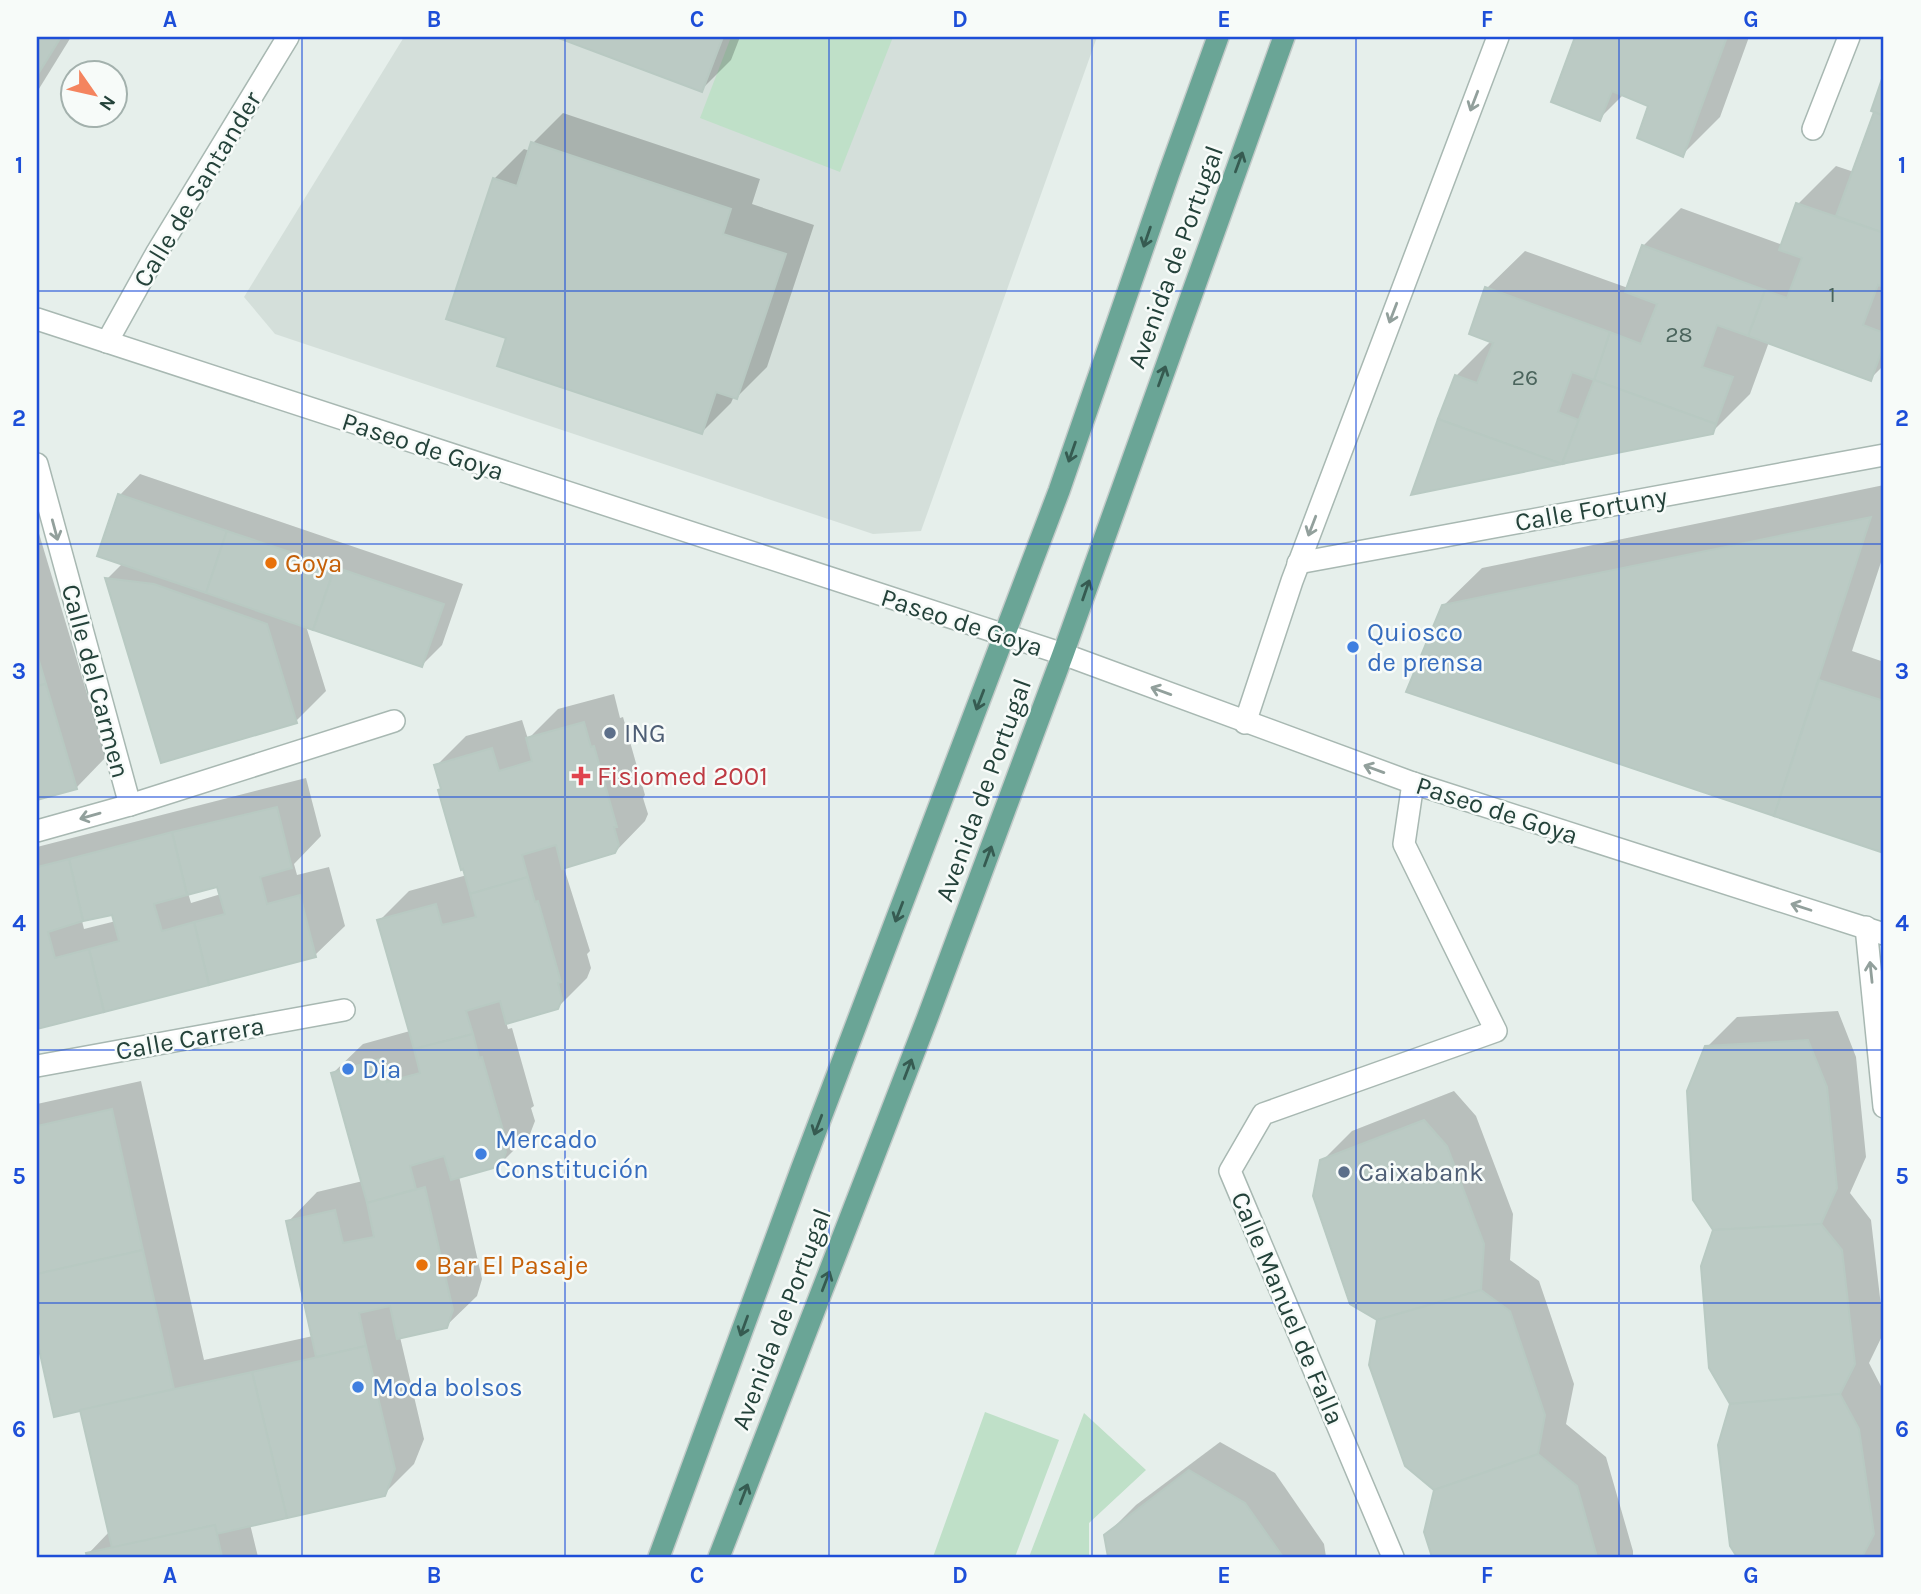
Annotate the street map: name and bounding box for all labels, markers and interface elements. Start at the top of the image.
text: A [163,6,177,33]
text: B [427,6,441,33]
text: C [690,6,704,33]
text: D [952,6,968,33]
text: E [1217,6,1231,33]
text: F [1481,6,1493,33]
text: G [1743,6,1759,33]
north arrow [60,60,130,130]
street label: Calle de Santander [127,85,268,293]
one-way arrow [1467,89,1479,111]
text: N [94,91,120,115]
street label: Avenida de Portugal [1121,142,1230,373]
one-way arrow [1234,151,1246,173]
text: 1 [15,152,23,179]
text: 1 [1898,152,1906,179]
one-way arrow [1140,226,1152,248]
house number: 1 [1828,281,1836,308]
one-way arrow [1386,302,1399,324]
house number: 28 [1665,321,1693,348]
house number: 26 [1512,364,1538,391]
one-way arrow [1157,365,1169,387]
text: 2 [12,405,26,432]
text: 2 [1895,405,1909,432]
street label: Paseo de Goya [338,406,508,487]
one-way arrow [1065,441,1077,463]
street label: Calle Fortuny [1512,481,1670,538]
one-way arrow [1305,514,1318,536]
one-way arrow [49,518,62,540]
place label: Goya [285,548,342,579]
marker: Goya [263,555,279,571]
one-way arrow [1080,580,1093,602]
street label: Calle del Carmen [55,581,136,782]
street label: Paseo de Goya [877,582,1047,663]
place label: Quiosco de prensa [1367,617,1484,678]
marker: Quiosco de prensa [1345,639,1361,655]
text: 3 [12,658,26,685]
text: 3 [1895,658,1909,685]
street label: Avenida de Portugal [929,675,1038,906]
one-way arrow [1150,684,1172,696]
one-way arrow [973,688,985,710]
place label: ING [624,718,666,749]
marker: ING [602,725,618,741]
place label: Fisiomed 2001 [597,761,768,792]
one-way arrow [1364,762,1386,774]
marker: Fisiomed 2001 [571,766,591,786]
street label: Paseo de Goya [1412,770,1582,851]
one-way arrow [80,810,102,823]
one-way arrow [982,846,995,868]
one-way arrow [1790,899,1812,912]
one-way arrow [892,901,904,923]
text: 4 [12,910,26,937]
text: 4 [1895,910,1909,937]
one-way arrow [1864,961,1877,984]
street label: Calle Carrera [113,1010,267,1067]
place label: Dia [362,1054,401,1085]
one-way arrow [902,1059,915,1081]
marker: Dia [340,1061,356,1077]
one-way arrow [811,1113,824,1135]
place label: Mercado Constitución [495,1124,649,1185]
marker: Mercado Constitución [473,1146,489,1162]
place label: Caixabank [1358,1157,1484,1188]
text: 5 [12,1163,26,1190]
text: 5 [1895,1163,1909,1190]
marker: Caixabank [1336,1164,1352,1180]
street label: Calle Manuel de Falla [1224,1187,1351,1429]
street label: Avenida de Portugal [725,1204,838,1434]
place label: Bar El Pasaje [436,1250,588,1281]
marker: Bar El Pasaje [414,1257,430,1273]
one-way arrow [820,1271,833,1293]
one-way arrow [737,1315,749,1337]
place label: Moda bolsos [372,1372,523,1403]
marker: Moda bolsos [350,1379,366,1395]
text: 6 [12,1416,26,1443]
text: 6 [1895,1416,1909,1443]
one-way arrow [738,1483,751,1505]
text: A [163,1562,177,1589]
text: B [427,1562,441,1589]
text: C [690,1562,704,1589]
text: D [952,1562,968,1589]
text: E [1217,1562,1231,1589]
text: F [1481,1562,1493,1589]
text: G [1743,1562,1759,1589]

